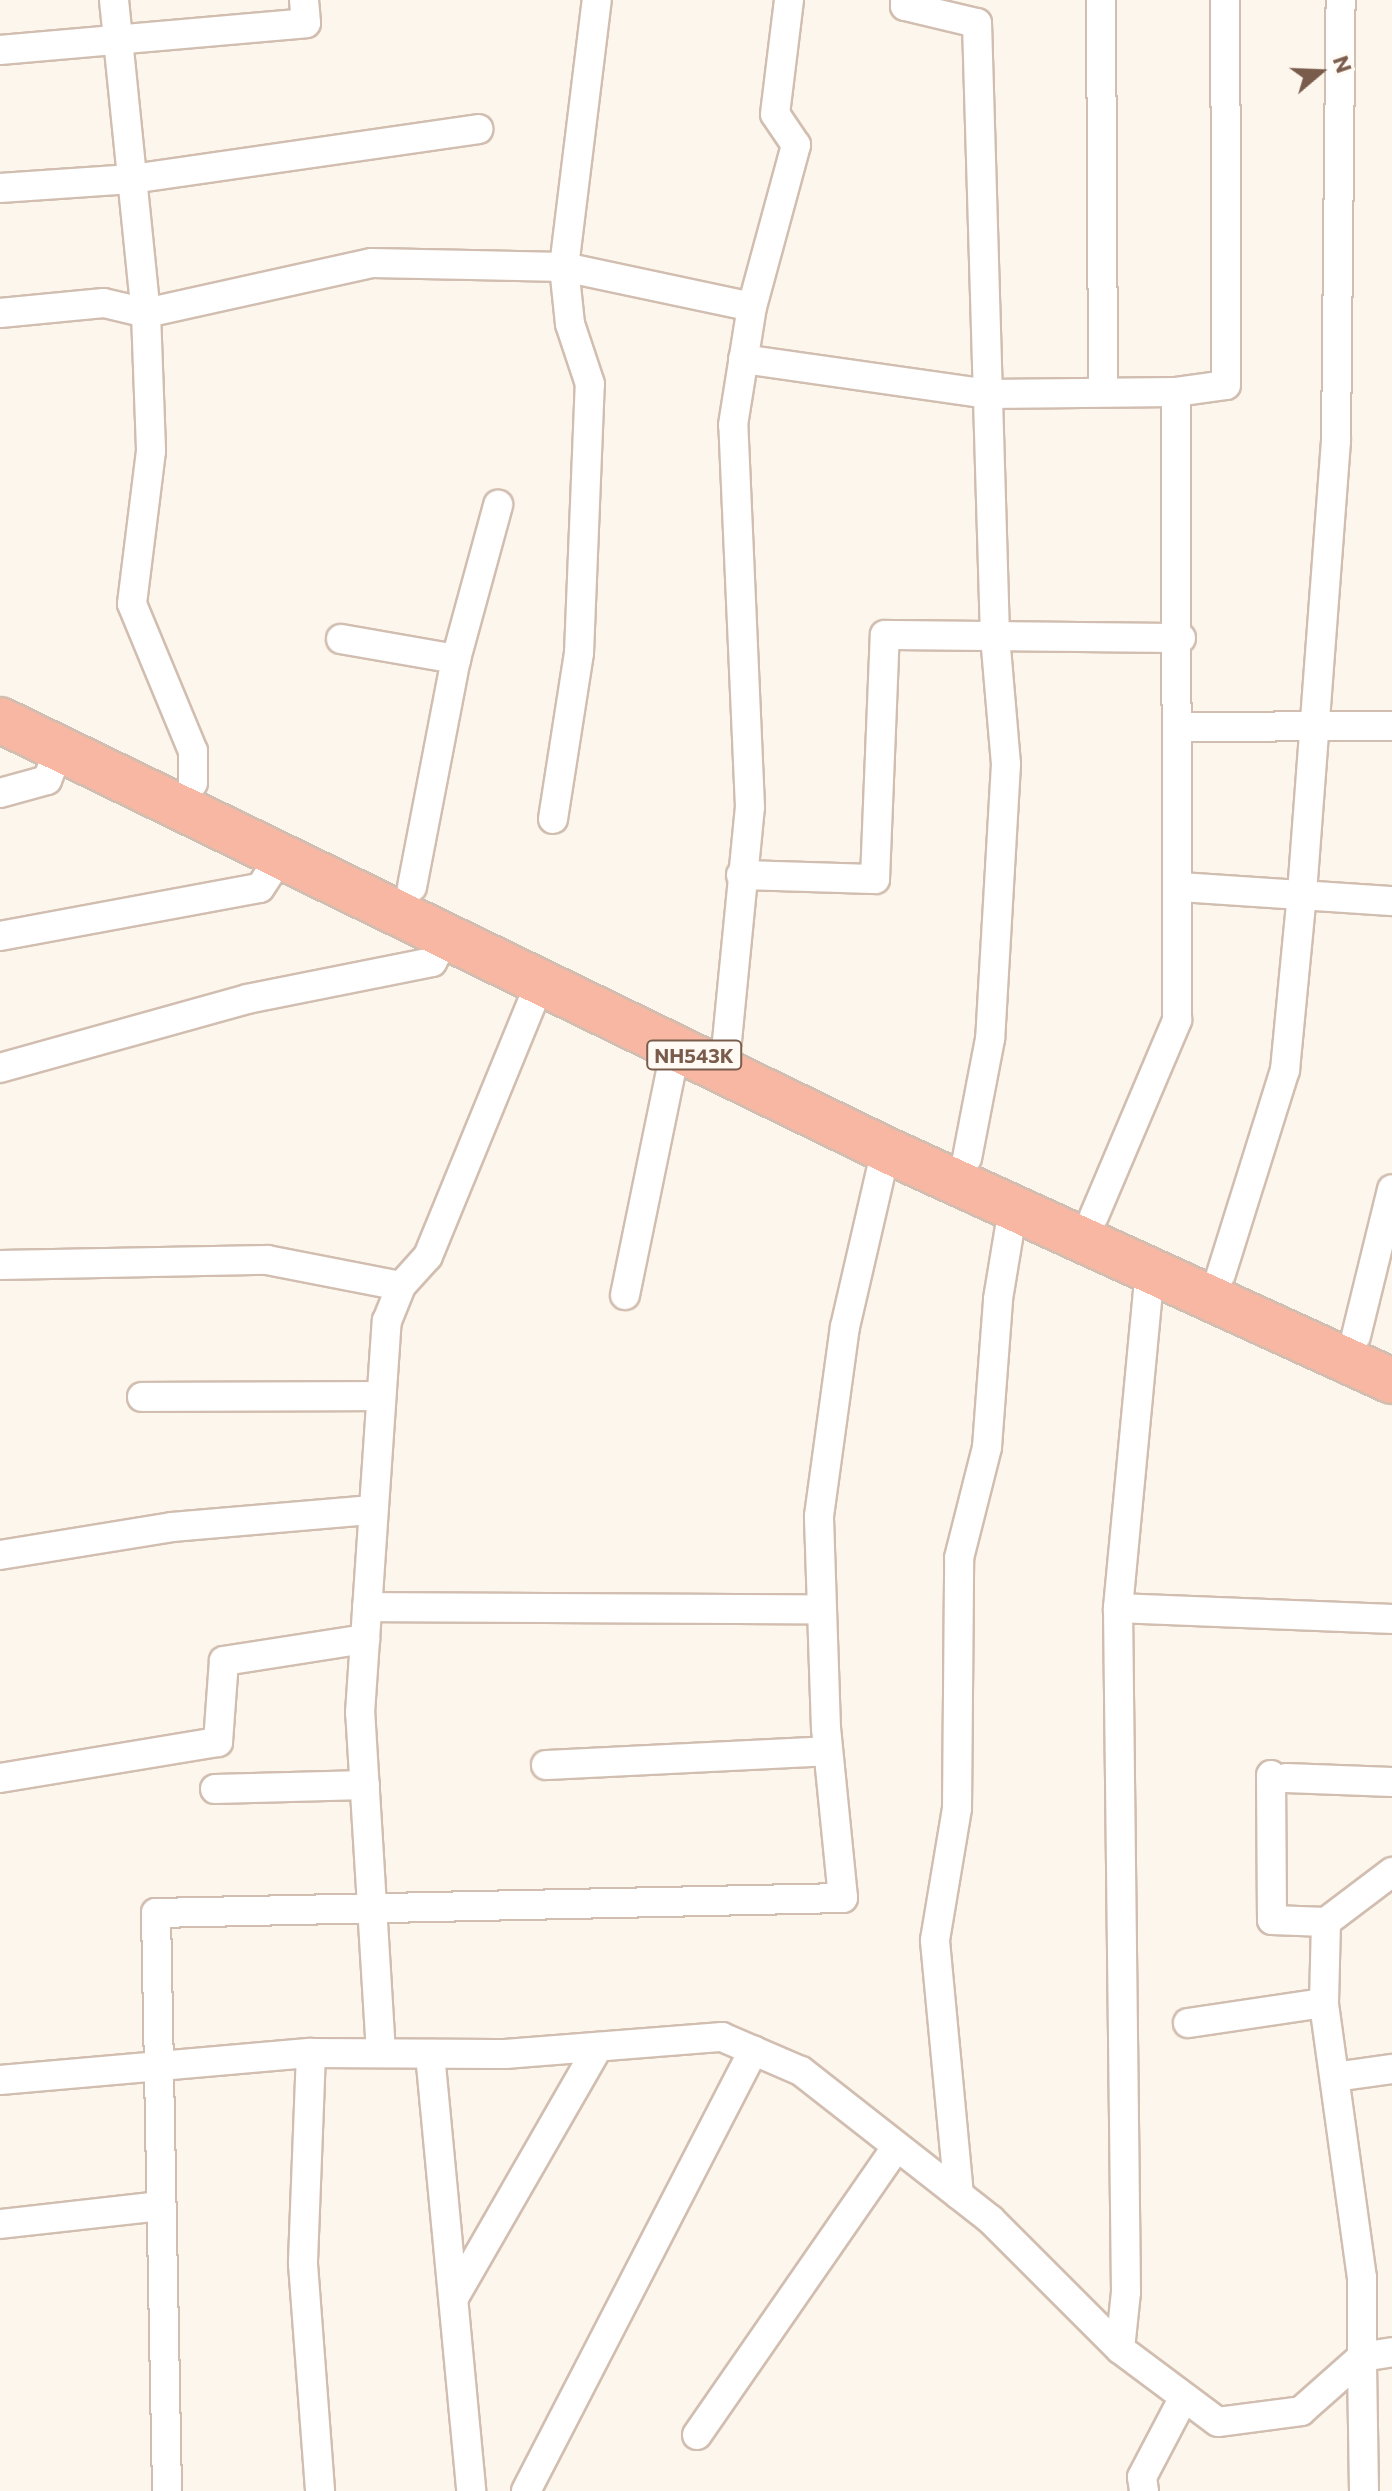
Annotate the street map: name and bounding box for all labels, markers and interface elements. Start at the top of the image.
north arrow [1280,32,1360,112]
text: N [1328,52,1359,76]
road number: NH543K [646,1039,742,1071]

